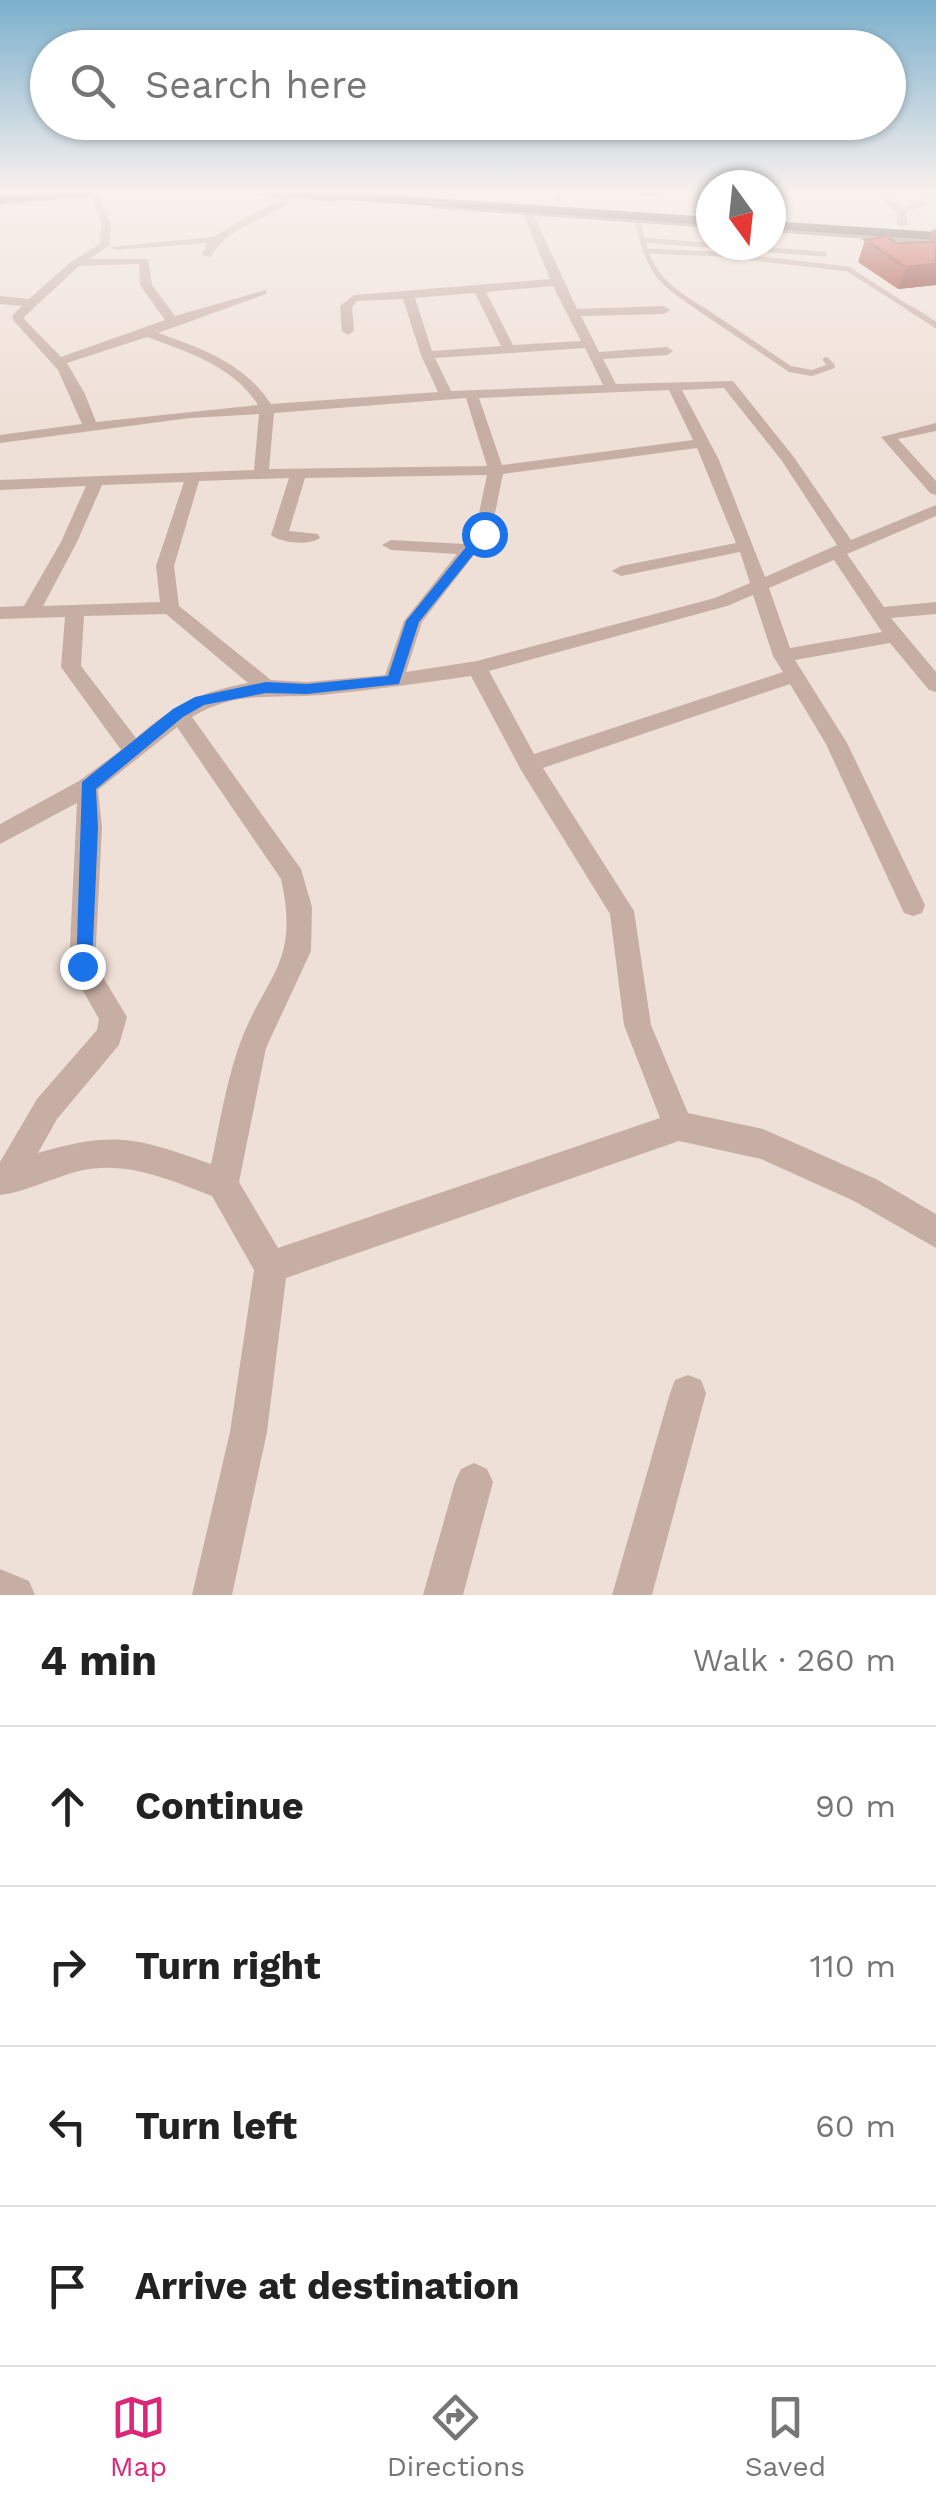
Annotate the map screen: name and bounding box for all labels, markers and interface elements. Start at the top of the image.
search box [30,30,906,140]
icon: search [65,58,120,113]
text: Search here [145,63,368,107]
north arrow [696,170,786,260]
route start [462,512,508,558]
route end [60,944,106,990]
text: 4 min [40,1636,157,1685]
text: Walk · 260 m [693,1641,896,1679]
icon: ahead [40,1779,95,1834]
text: Continue [135,1784,304,1828]
text: 90 m [815,1787,896,1825]
icon: right [40,1939,95,1994]
text: Turn right [135,1944,321,1988]
text: 110 m [810,1947,896,1985]
icon: left [40,2099,95,2154]
text: Turn left [135,2104,297,2148]
text: 60 m [815,2107,896,2145]
icon: arrive [40,2259,95,2314]
text: Arrive at destination [135,2264,520,2308]
tab: Map [110,2390,167,2483]
tab: Directions [387,2390,525,2483]
tab: Saved [745,2390,826,2483]

